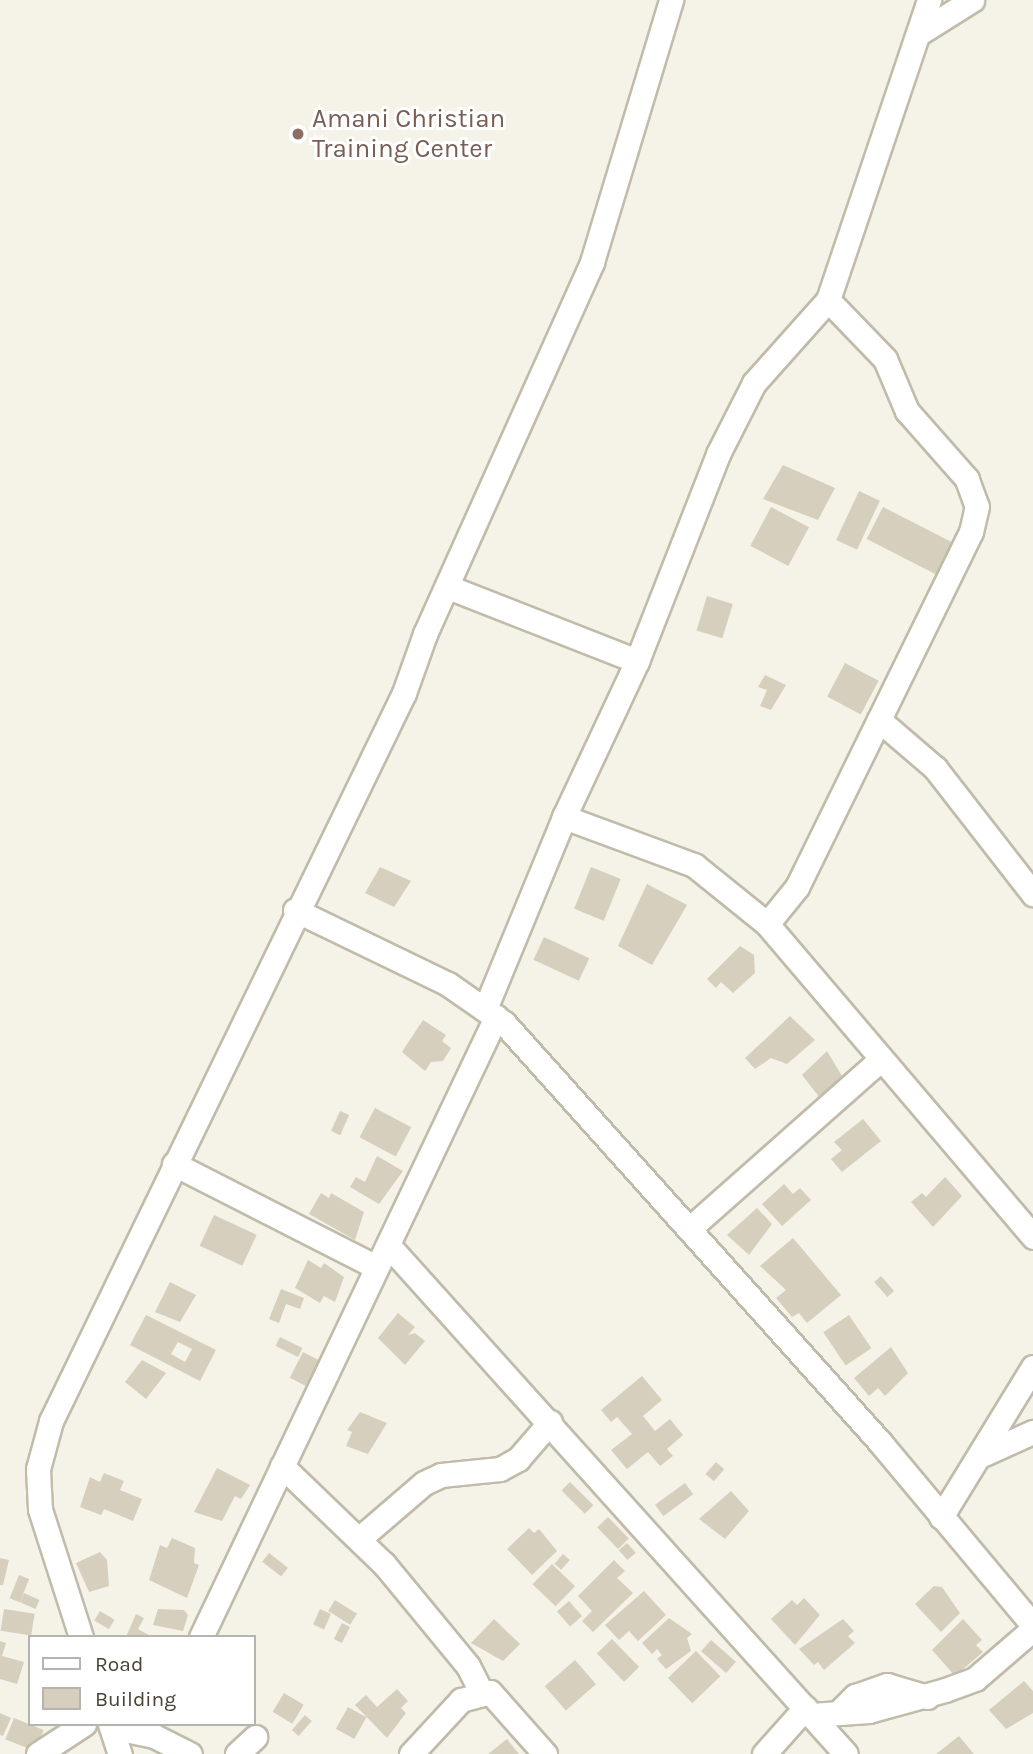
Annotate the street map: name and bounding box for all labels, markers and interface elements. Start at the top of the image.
place label: Amani Christian Training Center [312,103,505,164]
marker: Amani Christian Training Center [290,126,306,142]
legend [28,1635,256,1726]
text: Road [95,1652,143,1676]
text: Building [95,1687,176,1711]

